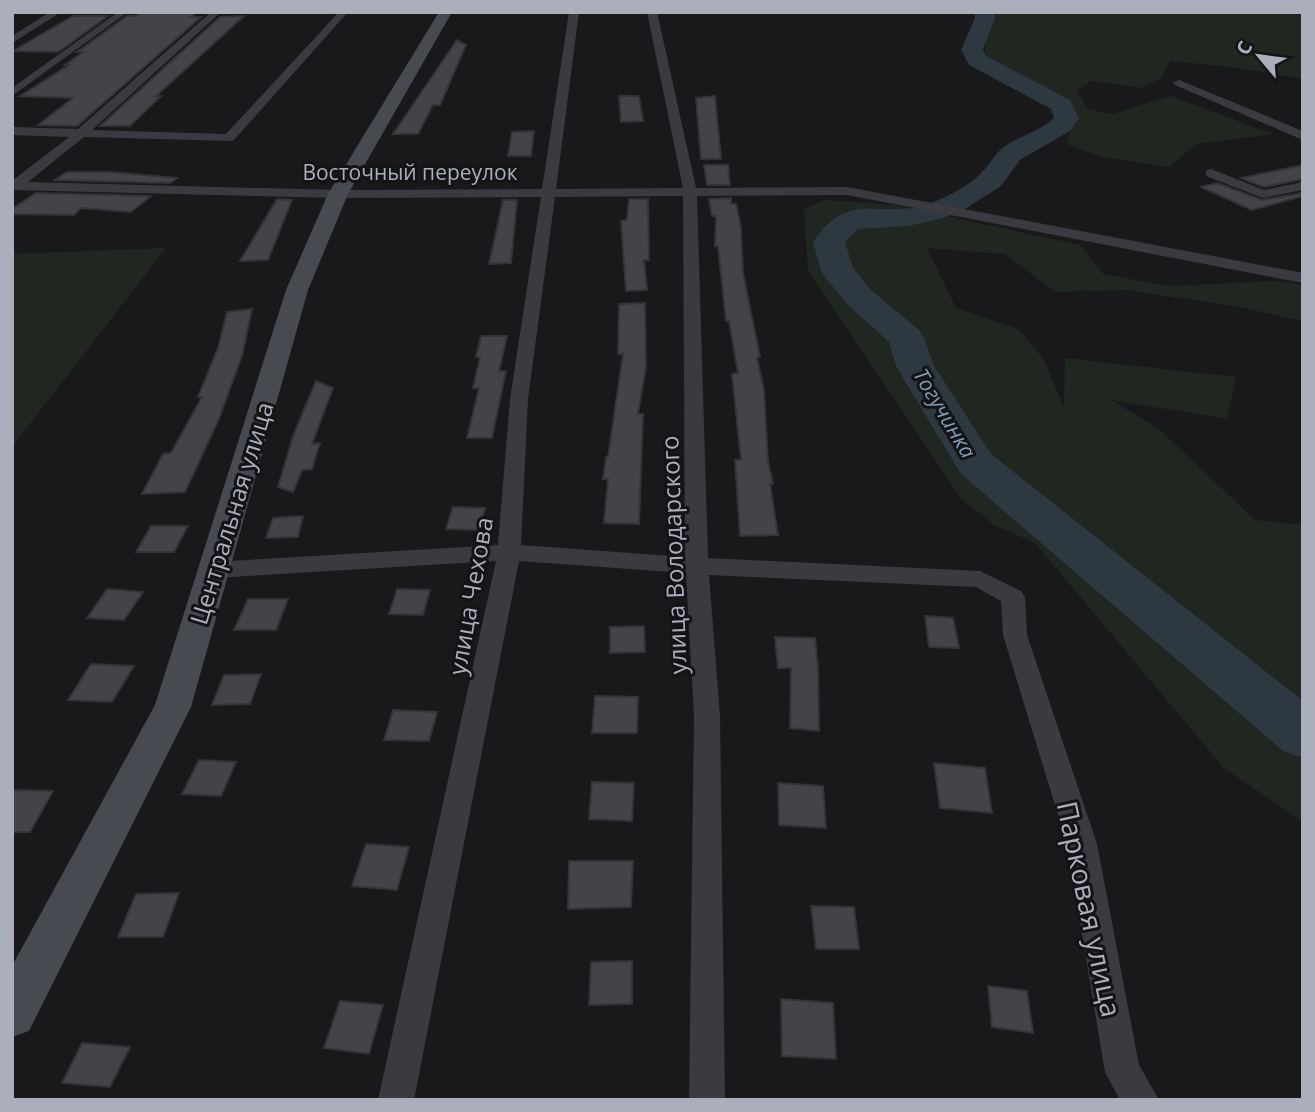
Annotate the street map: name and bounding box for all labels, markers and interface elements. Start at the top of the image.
north arrow [1224,21,1294,91]
text: С [1230,36,1258,59]
street label: Восточный переулок [302,158,518,186]
water label: Тогучинка [907,363,983,463]
street label: Центральная улица [181,398,281,628]
street label: улица Володарского [652,435,694,675]
street label: улица Чехова [440,514,500,678]
street label: Парковая улица [1049,798,1131,1020]

